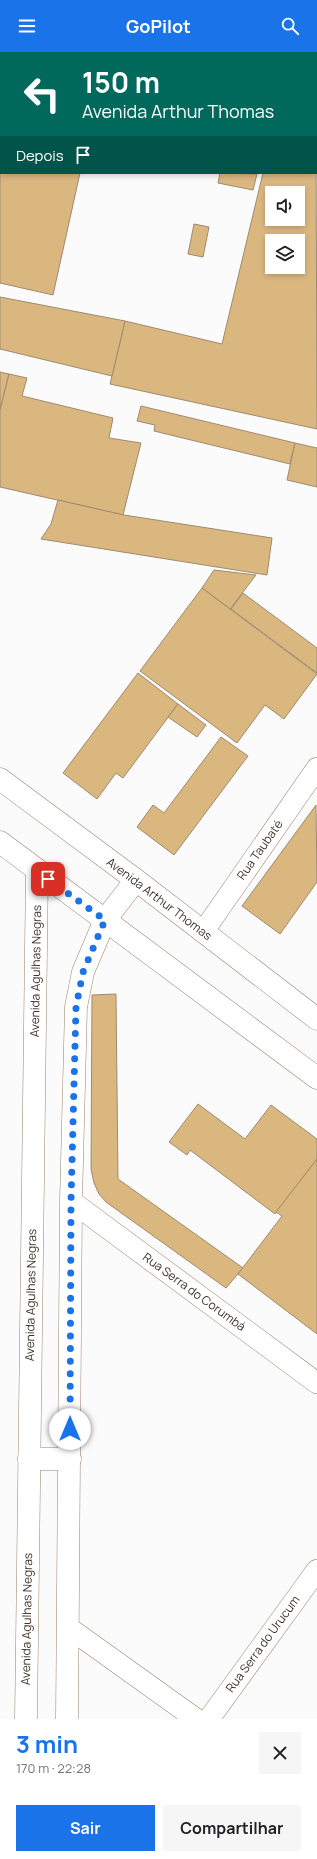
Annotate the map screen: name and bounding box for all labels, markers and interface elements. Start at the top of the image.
text: GoPilot [126,14,191,38]
icon: menu [16,15,38,37]
icon: search [279,15,301,37]
text: 150 m [82,63,160,101]
icon: left [16,68,68,120]
text: Avenida Arthur Thomas [82,99,274,123]
icon: arrive [72,144,94,166]
text: Depois [16,145,64,166]
map controls [265,186,305,274]
button: sound [265,186,305,226]
button: layers [265,234,305,274]
street label: Rua Taubaté [233,816,286,883]
street label: Avenida Arthur Thomas [103,853,216,944]
pin [31,862,65,896]
icon: arrive [37,868,59,890]
street label: Avenida Agulhas Negras [26,905,45,1037]
street label: Avenida Agulhas Negras [21,1229,40,1361]
street label: Rua Serra do Corumbá [139,1248,249,1335]
position arrow [49,1408,91,1450]
street label: Avenida Agulhas Negras [17,1553,36,1685]
street label: Rua Serra do Urucum [222,1592,304,1696]
text: 3 min [16,1727,78,1760]
button: close [259,1732,301,1774]
text: 170 m · 22:28 [16,1759,91,1777]
button: Sair [16,1805,155,1851]
button: Compartilhar [163,1805,301,1851]

